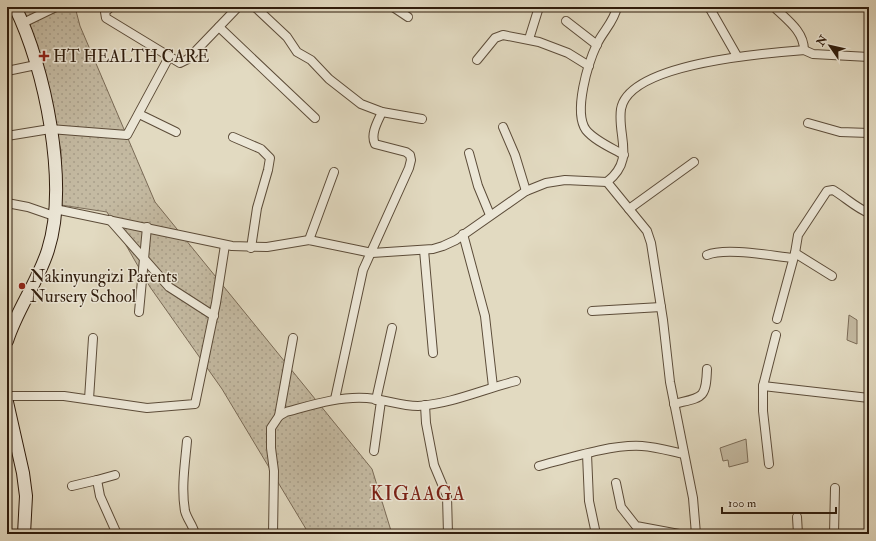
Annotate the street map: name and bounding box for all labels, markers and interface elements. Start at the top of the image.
north arrow [810,26,850,66]
text: N [813,32,831,49]
place label: HT HEALTH CARE [53,46,209,67]
marker: HT HEALTH CARE [38,50,50,62]
place label: Nakinyungizi Parents Nursery School [30,266,177,308]
marker: Nakinyungizi Parents Nursery School [17,281,27,291]
district label: KIGAAGA [370,482,466,506]
scale bar [722,489,836,515]
text: 100 m [728,496,757,511]

